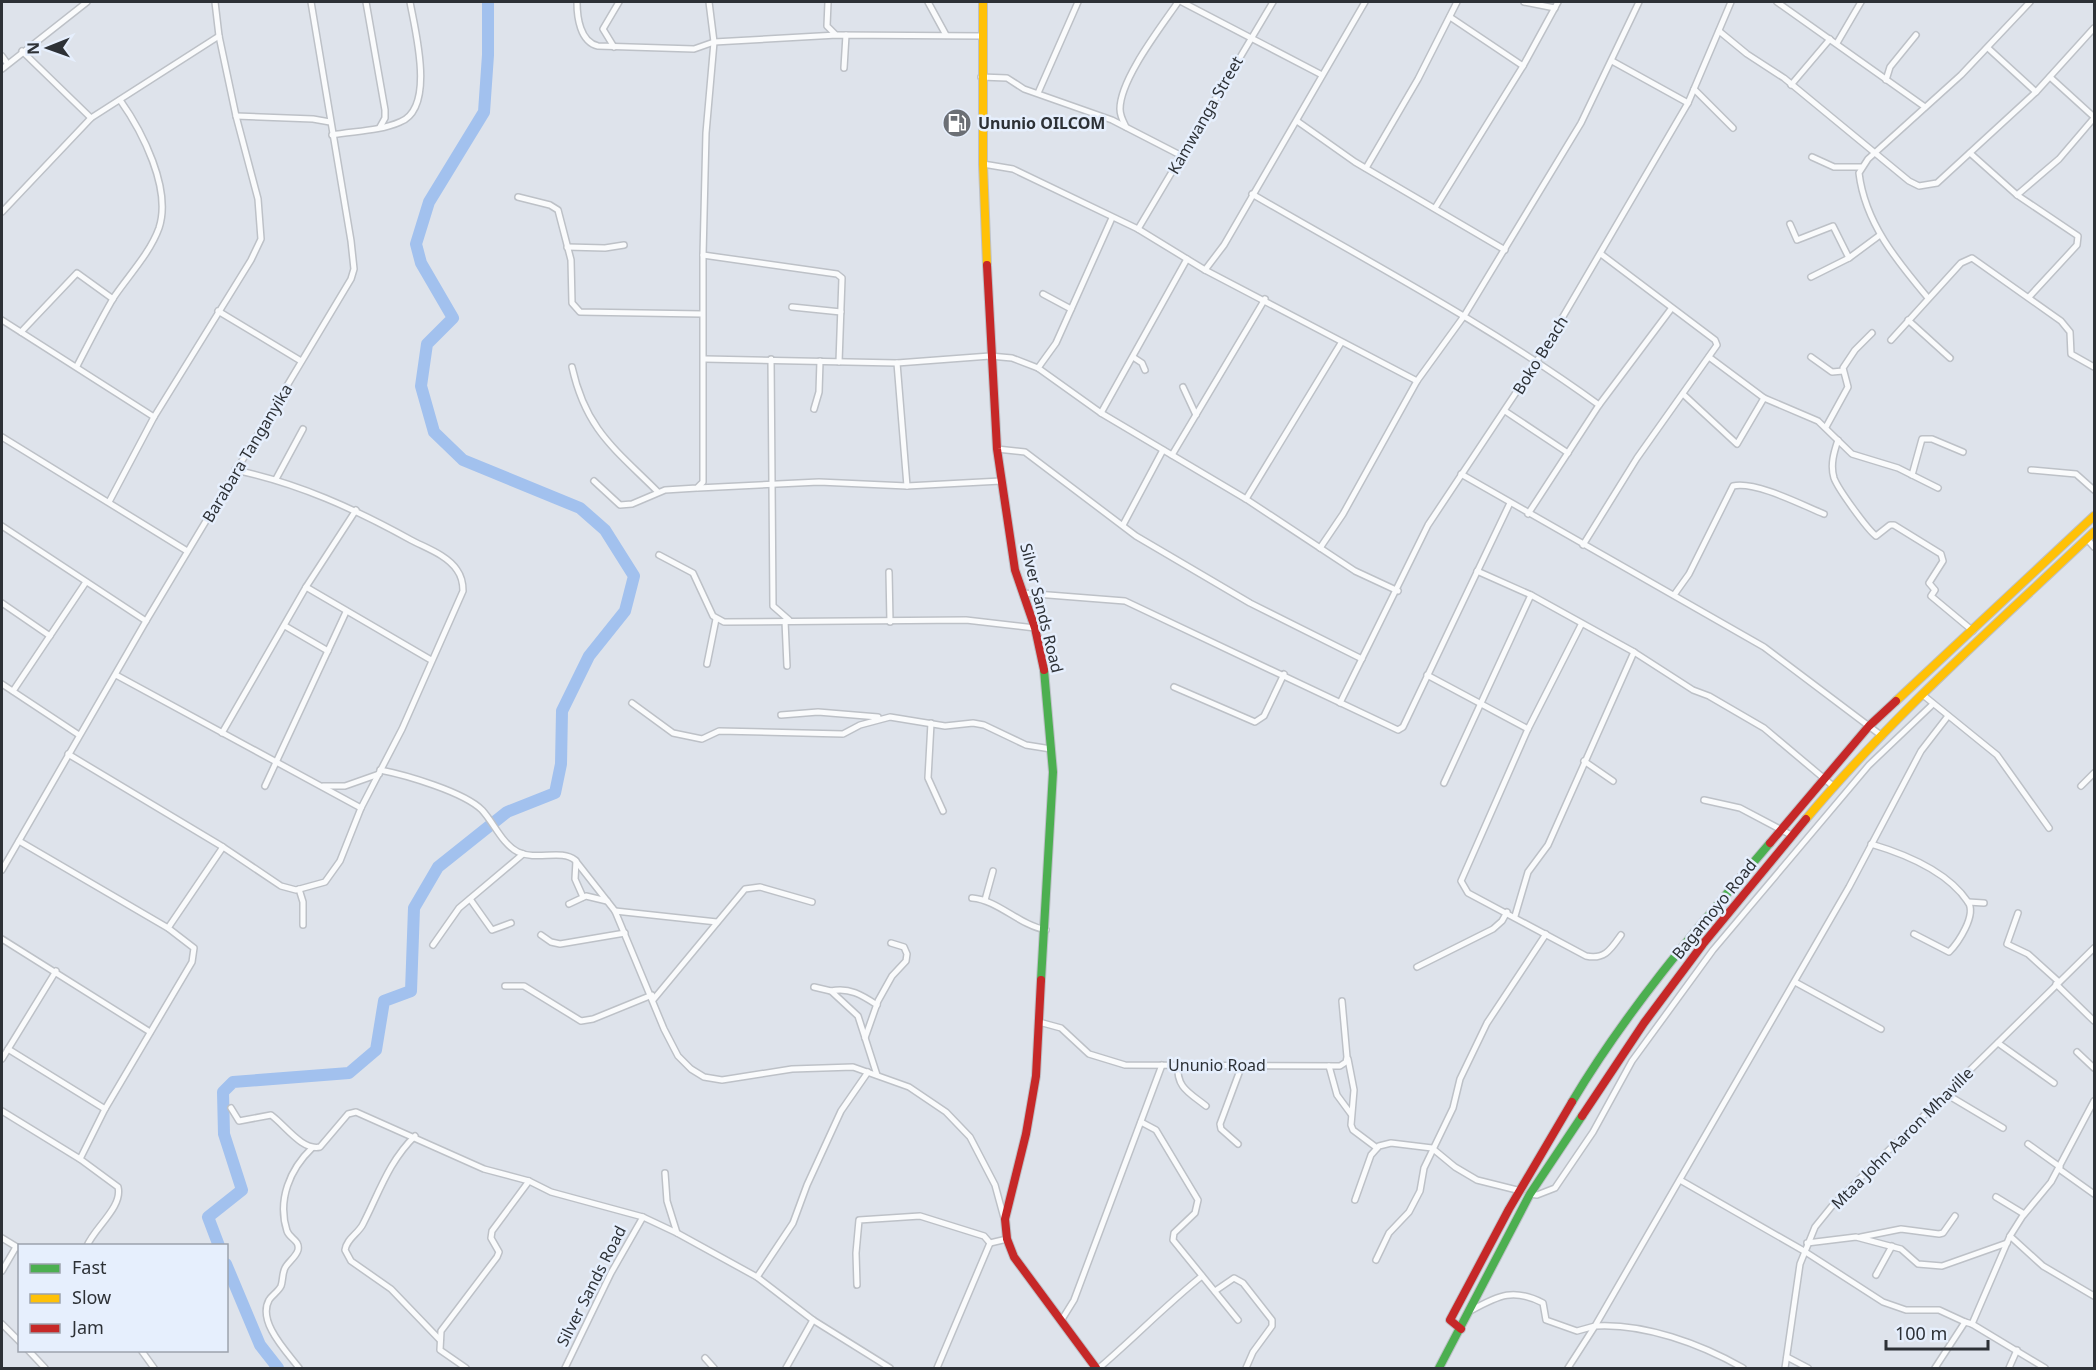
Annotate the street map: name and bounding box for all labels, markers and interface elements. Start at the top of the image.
north arrow [18,18,78,78]
text: N [22,42,44,55]
street label: Kamwanga Street [1162,52,1248,178]
fuel station icon: Ununio OILCOM [941,107,973,139]
place label: Ununio OILCOM [978,112,1105,134]
street label: Boko Beach [1507,312,1573,398]
street label: Barabara Tanganyika [197,380,297,526]
street label: Silver Sands Road [1015,541,1069,675]
street label: Bagamoyo Road [1667,854,1761,964]
street label: Ununio Road [1168,1054,1266,1076]
street label: Mtaa John Aaron Mhaville [1826,1062,1978,1214]
street label: Silver Sands Road [551,1222,631,1350]
legend [18,1244,228,1352]
text: Fast [72,1255,107,1279]
text: Slow [72,1285,111,1309]
scale bar [1886,1313,1988,1351]
text: Jam [70,1315,104,1339]
text: 100 m [1895,1321,1947,1345]

